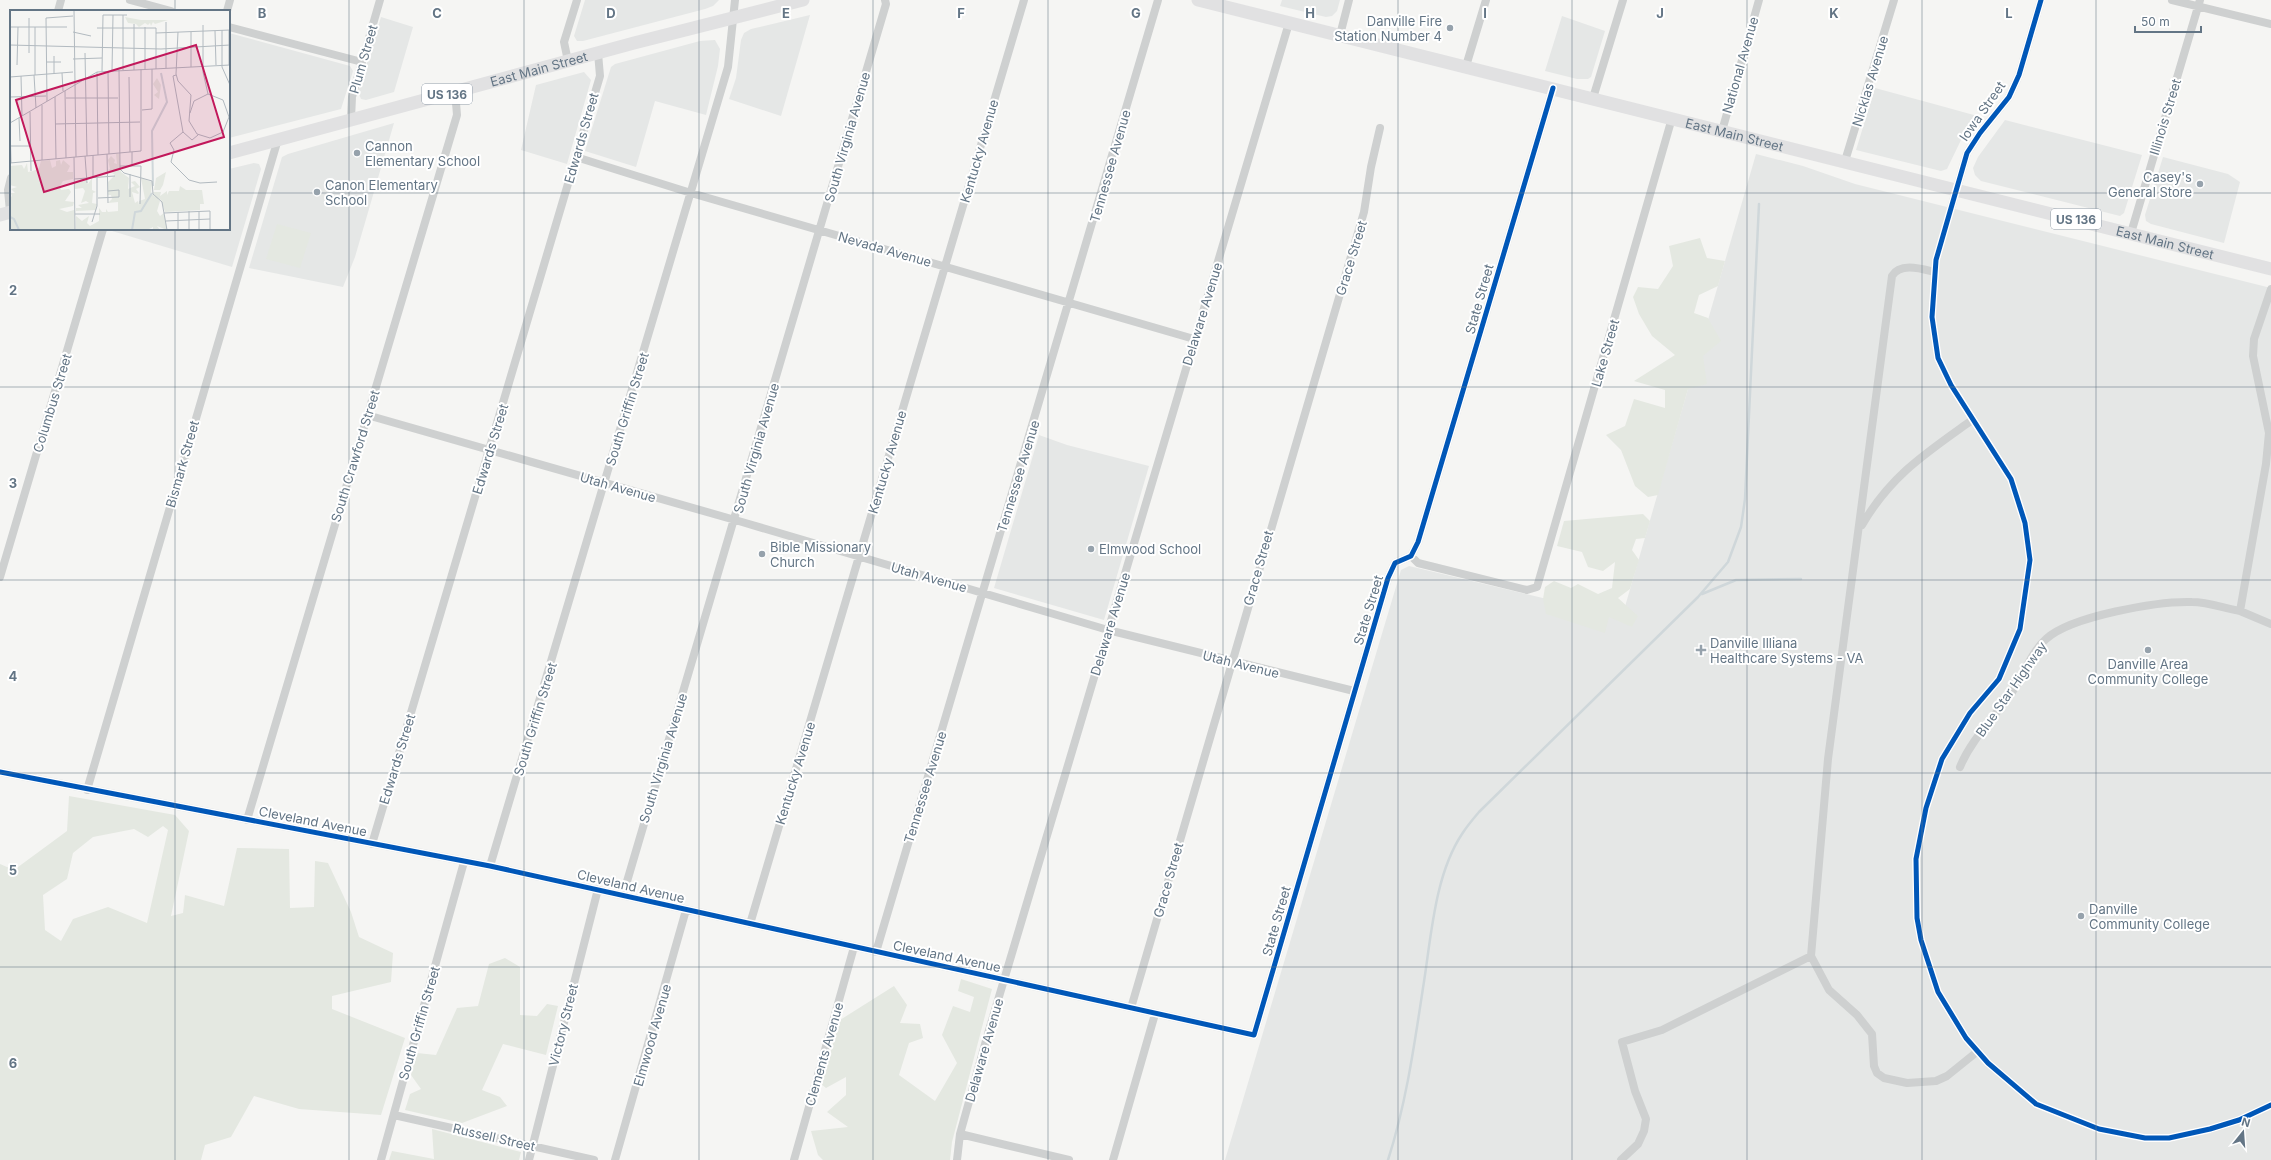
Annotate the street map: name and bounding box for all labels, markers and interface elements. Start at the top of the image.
text: B [258,5,267,21]
text: C [432,5,442,21]
text: D [606,5,616,21]
text: E [782,5,790,21]
text: F [957,5,965,21]
text: G [1131,5,1141,21]
text: H [1305,5,1315,21]
text: I [1483,5,1487,21]
text: J [1656,5,1664,21]
text: K [1829,5,1839,21]
text: L [2005,5,2013,21]
scale bar [2135,8,2201,34]
inset map [10,10,230,230]
place label: Danville Fire Station Number 4 [1334,13,1442,44]
text: 50 m [2141,14,2170,29]
street label: National Avenue [1719,15,1761,115]
street label: Plum Street [346,23,380,95]
marker: Danville Fire Station Number 4 [1445,23,1455,33]
street label: Nicklas Avenue [1849,34,1891,128]
street label: East Main Street [488,48,589,90]
street label: South Virginia Avenue [821,70,873,204]
street label: Illinois Street [2146,77,2184,157]
street label: Iowa Street [1956,78,2008,144]
road number: US 136 [422,84,472,104]
street label: Edwards Street [560,91,602,185]
street label: Kentucky Avenue [957,98,1001,204]
street label: Tennessee Avenue [1086,108,1134,224]
street label: East Main Street [1684,115,1785,154]
place label: Cannon Elementary School [365,138,480,169]
marker: Cannon Elementary School [352,148,362,158]
place label: Casey's General Store [2108,169,2192,200]
place label: Canon Elementary School [325,177,438,208]
marker: Casey's General Store [2195,179,2205,189]
marker: Canon Elementary School [312,187,322,197]
road number: US 136 [2051,209,2101,229]
street label: Grace Street [1332,219,1370,297]
street label: East Main Street [2115,222,2216,262]
street label: Nevada Avenue [837,228,933,270]
street label: Delaware Avenue [1179,261,1225,367]
street label: State Street [1461,262,1497,336]
text: 2 [9,282,17,298]
street label: Lake Street [1588,317,1622,389]
street label: South Griffin Street [602,350,652,468]
street label: Columbus Street [29,352,75,454]
street label: South Virginia Avenue [730,381,782,515]
street label: South Crawford Street [327,388,383,524]
street label: Edwards Street [469,402,511,496]
street label: Kentucky Avenue [865,409,909,515]
street label: Tennessee Avenue [993,418,1043,534]
street label: Bismark Street [162,419,202,509]
street label: Utah Avenue [578,469,658,505]
text: 3 [9,475,17,491]
street label: Grace Street [1240,529,1276,607]
place label: Bible Missionary Church [770,539,871,570]
place label: Elmwood School [1099,541,1201,557]
marker: Elmwood School [1086,544,1096,554]
marker: Bible Missionary Church [757,549,767,559]
street label: Utah Avenue [889,559,969,595]
street label: Delaware Avenue [1087,571,1133,677]
street label: State Street [1350,573,1386,647]
place label: Danville Illiana Healthcare Systems - VA [1710,635,1864,666]
street label: Blue Star Highway [1972,638,2050,740]
marker: Danville Illiana Healthcare Systems - VA [1695,644,1707,656]
marker: Danville Area Community College [2143,645,2153,655]
street label: Utah Avenue [1201,647,1281,681]
place label: Danville Area Community College [2088,656,2208,687]
street label: South Griffin Street [510,660,560,778]
text: 4 [9,668,18,684]
street label: South Virginia Avenue [636,691,690,825]
street label: Edwards Street [376,712,418,806]
street label: Kentucky Avenue [772,720,818,826]
street label: Tennessee Avenue [900,729,950,845]
street label: Cleveland Avenue [257,803,369,839]
street label: Grace Street [1150,841,1186,919]
text: 5 [9,862,17,878]
street label: Cleveland Avenue [576,866,686,906]
street label: State Street [1258,884,1294,958]
place label: Danville Community College [2089,901,2210,932]
marker: Danville Community College [2076,911,2086,921]
street label: Cleveland Avenue [892,937,1002,975]
street label: South Griffin Street [395,964,443,1082]
street label: Victory Street [545,982,581,1068]
street label: Elmwood Avenue [630,982,674,1088]
street label: Delaware Avenue [962,996,1006,1104]
street label: Clements Avenue [802,1000,846,1108]
text: 6 [9,1055,17,1071]
north arrow [2223,1112,2263,1152]
text: N [2240,1115,2252,1130]
street label: Russell Street [451,1120,537,1154]

